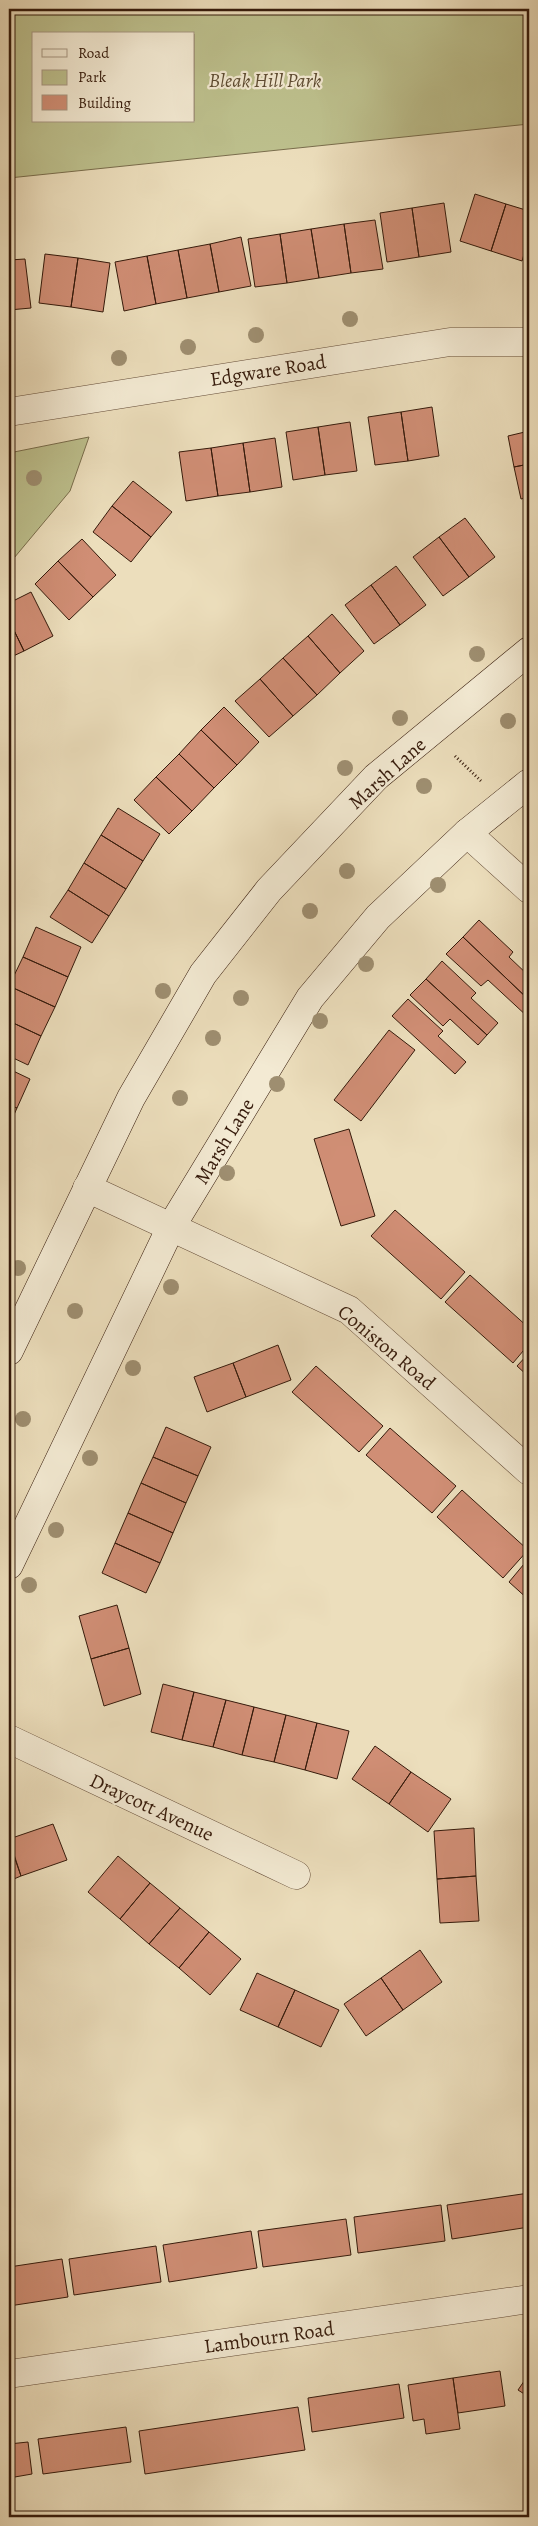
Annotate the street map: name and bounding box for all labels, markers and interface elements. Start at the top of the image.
legend [32,32,195,122]
text: Road [78,43,110,63]
text: Park [78,67,107,87]
park label: Bleak Hill Park [209,67,321,94]
text: Building [78,93,131,113]
street label: Edgware Road [208,348,328,393]
street label: Marsh Lane [343,731,432,815]
street label: Marsh Lane [188,1093,261,1189]
street label: Coniston Road [332,1299,441,1396]
street label: Draycott Avenue [85,1767,218,1848]
street label: Lambourn Road [202,2315,336,2360]

